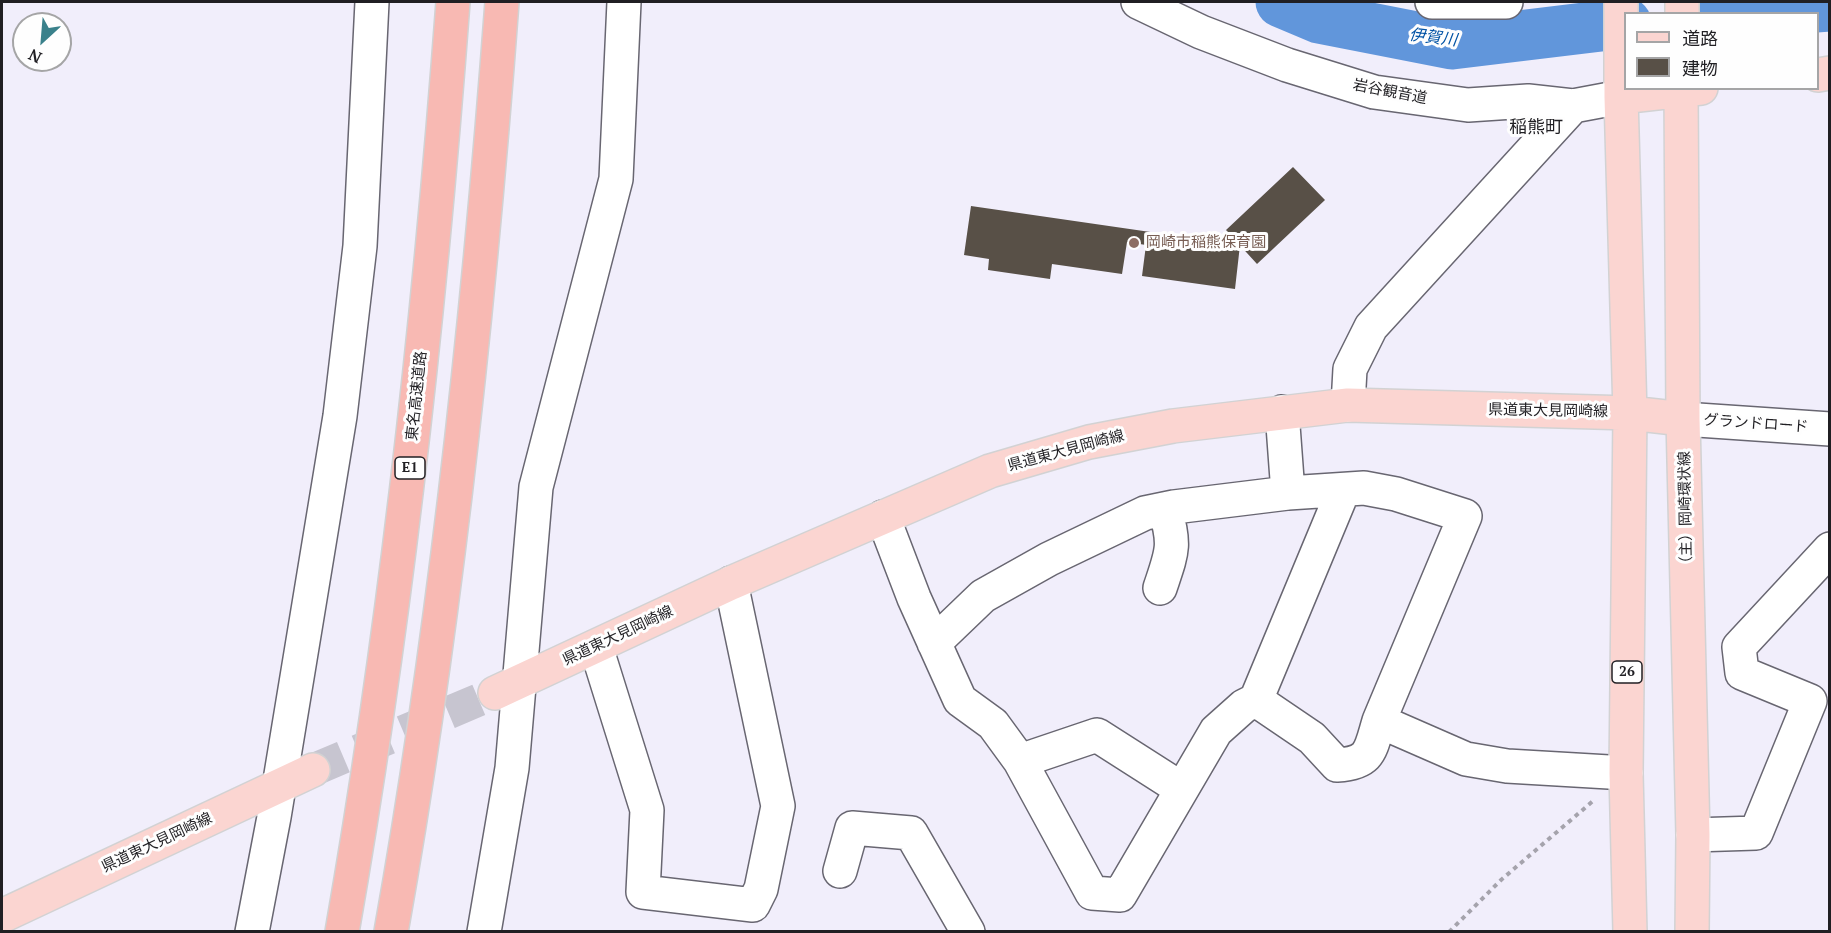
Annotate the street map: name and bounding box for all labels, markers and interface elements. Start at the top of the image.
north arrow [12,12,72,72]
legend [1624,12,1819,90]
water label: 伊賀川 [1408,26,1458,50]
text: 道路 [1682,26,1718,50]
text: N [25,44,45,69]
text: 建物 [1682,56,1718,80]
street label: 岩谷観音道 [1351,76,1429,108]
district label: 稲熊町 [1509,117,1563,139]
place label: 岡崎市稲熊保育園 [1146,234,1266,252]
marker: 岡崎市稲熊保育園 [1127,236,1141,250]
street label: 東名高速道路 [403,350,431,442]
street label: 県道東大見岡崎線 [1488,401,1608,421]
street label: グランドロード [1703,411,1809,437]
street label: 県道東大見岡崎線 [1006,427,1126,475]
street label: （主）岡崎環状線 [1676,451,1696,571]
road number: E1 [395,457,425,479]
street label: 県道東大見岡崎線 [560,602,676,670]
road number: 26 [1612,661,1642,683]
street label: 県道東大見岡崎線 [99,809,215,877]

